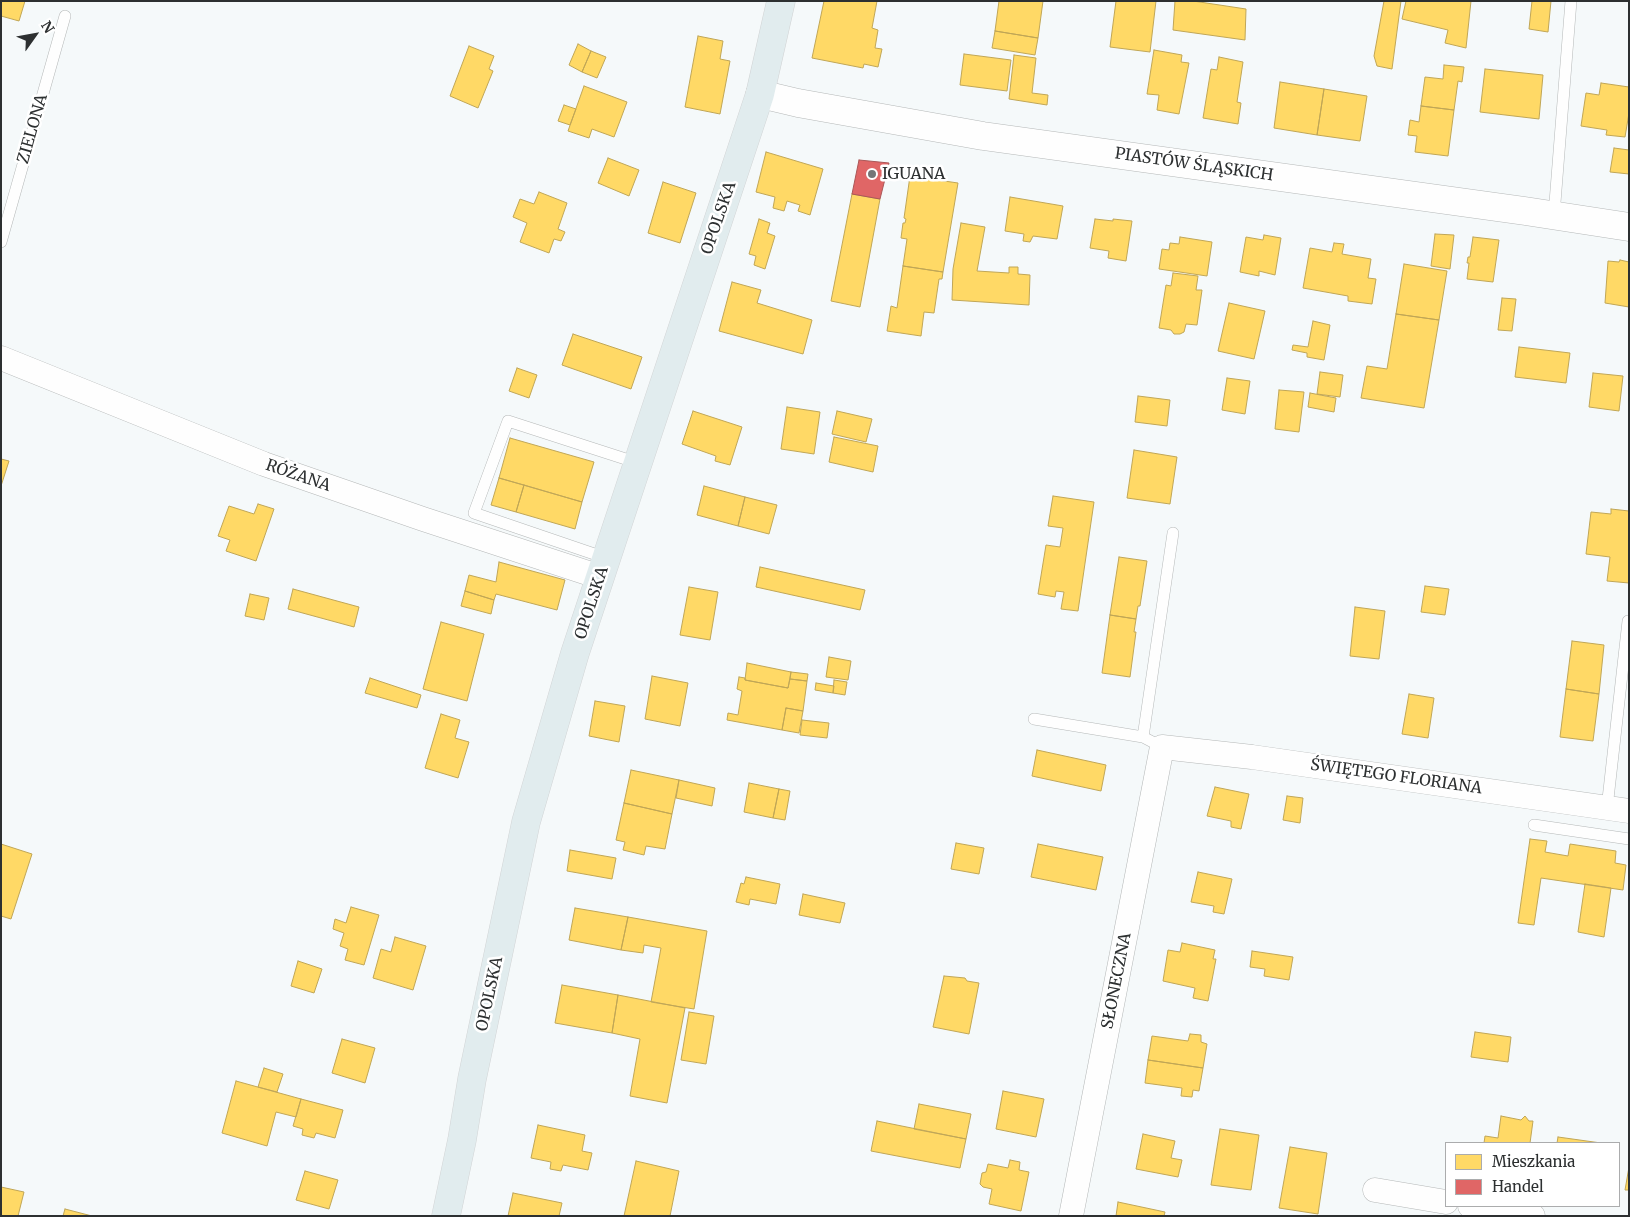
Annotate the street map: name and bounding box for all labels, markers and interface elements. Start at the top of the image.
north arrow [10,10,60,60]
text: N [37,18,58,37]
street label: ZIELONA [14,92,52,166]
street label: PIASTÓW ŚLĄSKICH [1114,144,1274,186]
place label: IGUANA [882,164,945,184]
marker: IGUANA [866,168,878,180]
street label: OPOLSKA [698,179,740,257]
street label: RÓŻANA [263,456,333,496]
street label: OPOLSKA [571,564,613,642]
street label: ŚWIĘTEGO FLORIANA [1309,755,1483,799]
street label: SŁONECZNA [1098,931,1136,1031]
street label: OPOLSKA [473,955,507,1033]
legend [1445,1142,1620,1207]
text: Mieszkania [1492,1152,1575,1171]
text: Handel [1492,1177,1544,1196]

